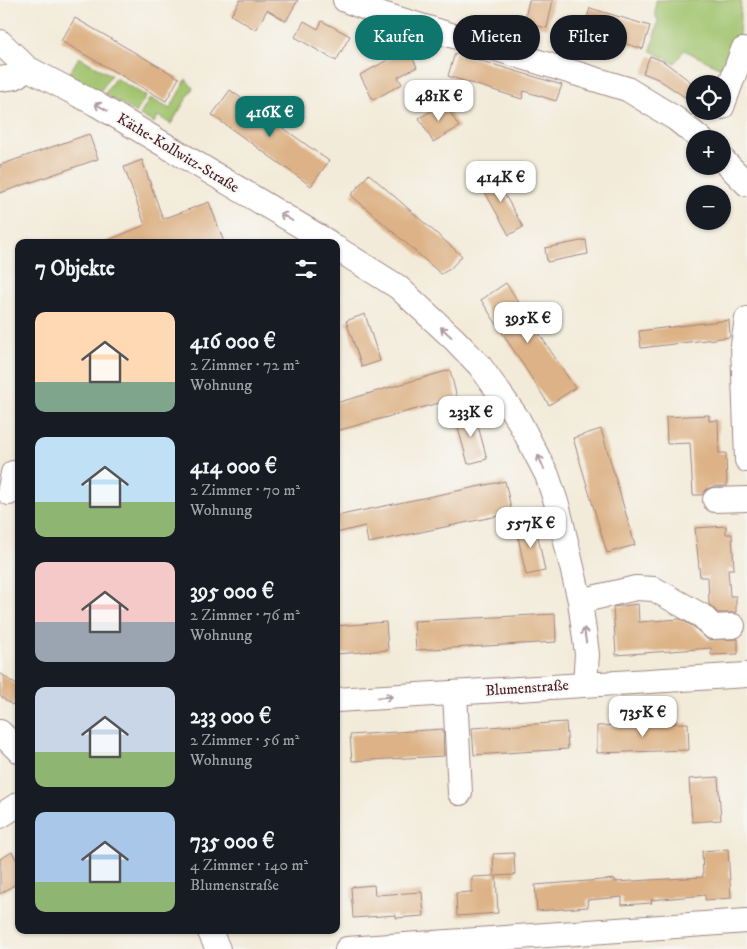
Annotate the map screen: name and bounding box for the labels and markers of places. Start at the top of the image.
pin: 481K € [398,80,480,122]
pin: 416K € [229,96,311,138]
pin: 414K € [460,160,542,203]
pin: 395K € [487,302,569,344]
pin: 233K € [430,396,512,438]
pin: 557K € [490,506,572,549]
pin: 735K € [602,696,684,738]

